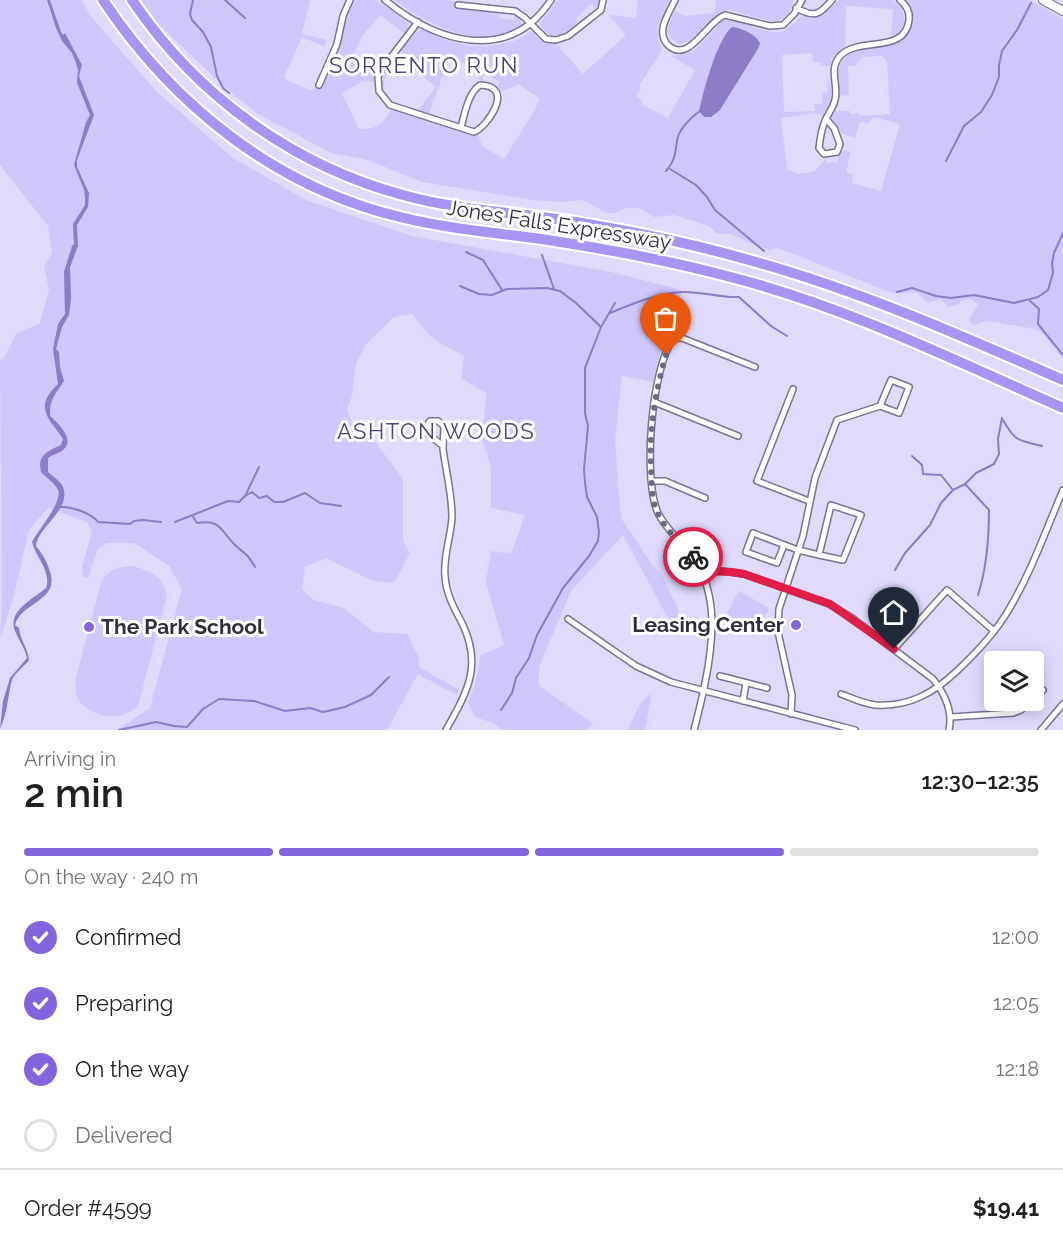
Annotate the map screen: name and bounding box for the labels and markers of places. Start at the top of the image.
pin [640,293,691,355]
pin [868,587,919,649]
place label: Leasing Center [632,612,784,637]
place label: The Park School [101,614,264,639]
marker: Leasing Center [789,618,803,632]
marker: The Park School [82,620,96,634]

